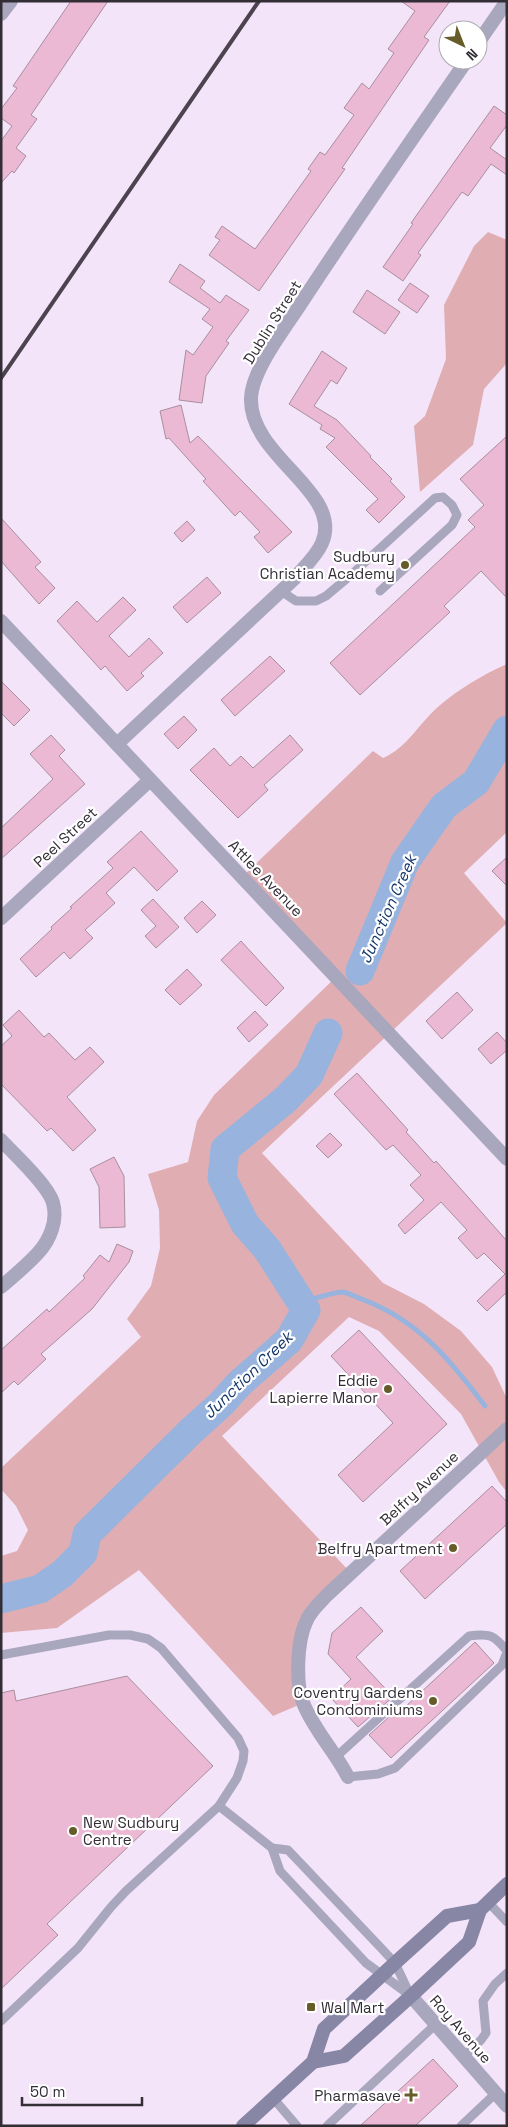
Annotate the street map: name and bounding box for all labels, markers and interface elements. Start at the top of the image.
north arrow [438,20,488,70]
text: N [462,45,481,64]
street label: Dublin Street [239,277,305,367]
place label: Sudbury Christian Academy [260,547,395,583]
marker: Sudbury Christian Academy [399,559,411,571]
street label: Peel Street [29,803,101,871]
street label: Attlee Avenue [225,836,307,920]
water label: Junction Creek [355,849,422,967]
water label: Junction Creek [199,1325,299,1423]
place label: Eddie Lapierre Manor [269,1371,378,1407]
marker: Eddie Lapierre Manor [382,1383,394,1395]
street label: Belfry Avenue [376,1447,462,1529]
place label: Belfry Apartment [317,1539,443,1558]
marker: Belfry Apartment [447,1542,459,1554]
place label: Coventry Gardens Condominiums [294,1683,423,1719]
marker: Coventry Gardens Condominiums [427,1695,439,1707]
place label: New Sudbury Centre [83,1813,179,1849]
marker: New Sudbury Centre [67,1825,79,1837]
street label: Roy Avenue [426,1991,496,2067]
place label: Wal Mart [321,1998,384,2017]
marker: Wal Mart [305,2001,317,2013]
scale bar [22,2074,142,2106]
text: 50 m [30,2082,65,2101]
place label: Pharmasave [314,2086,401,2105]
marker: Pharmasave [405,2089,417,2101]

